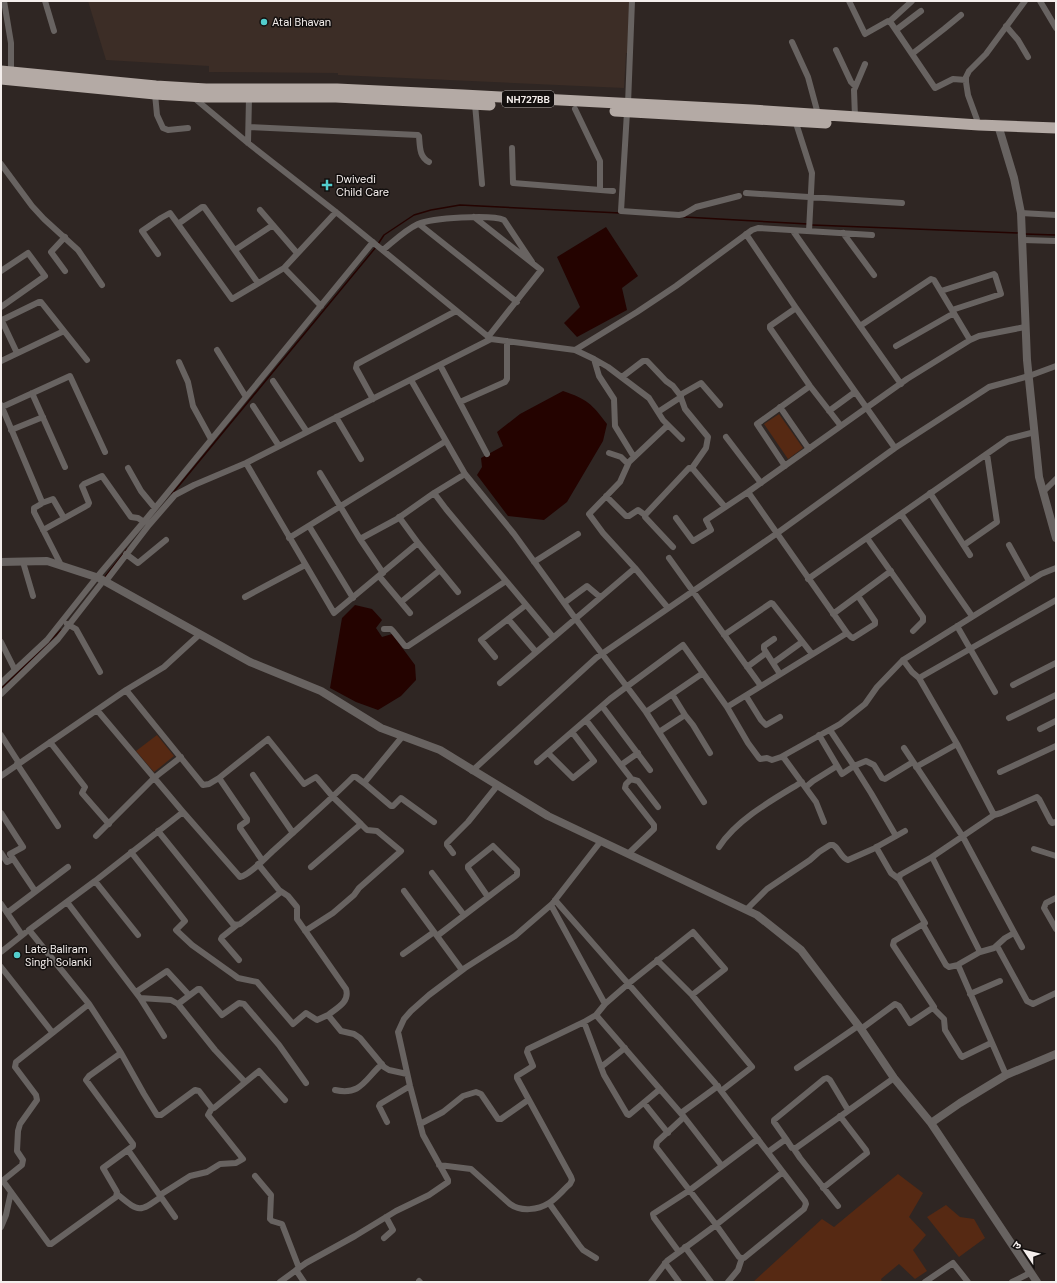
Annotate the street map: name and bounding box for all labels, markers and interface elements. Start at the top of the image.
place label: Atal Bhavan [272,15,331,29]
marker: Atal Bhavan [259,17,269,27]
road number: NH727BB [502,91,554,107]
place label: Dwivedi Child Care [336,172,389,199]
marker: Dwivedi Child Care [321,179,333,191]
place label: Late Baliram Singh Solanki [25,942,92,969]
marker: Late Baliram Singh Solanki [12,950,22,960]
north arrow [1005,1231,1045,1271]
text: उ [1009,1238,1025,1252]

